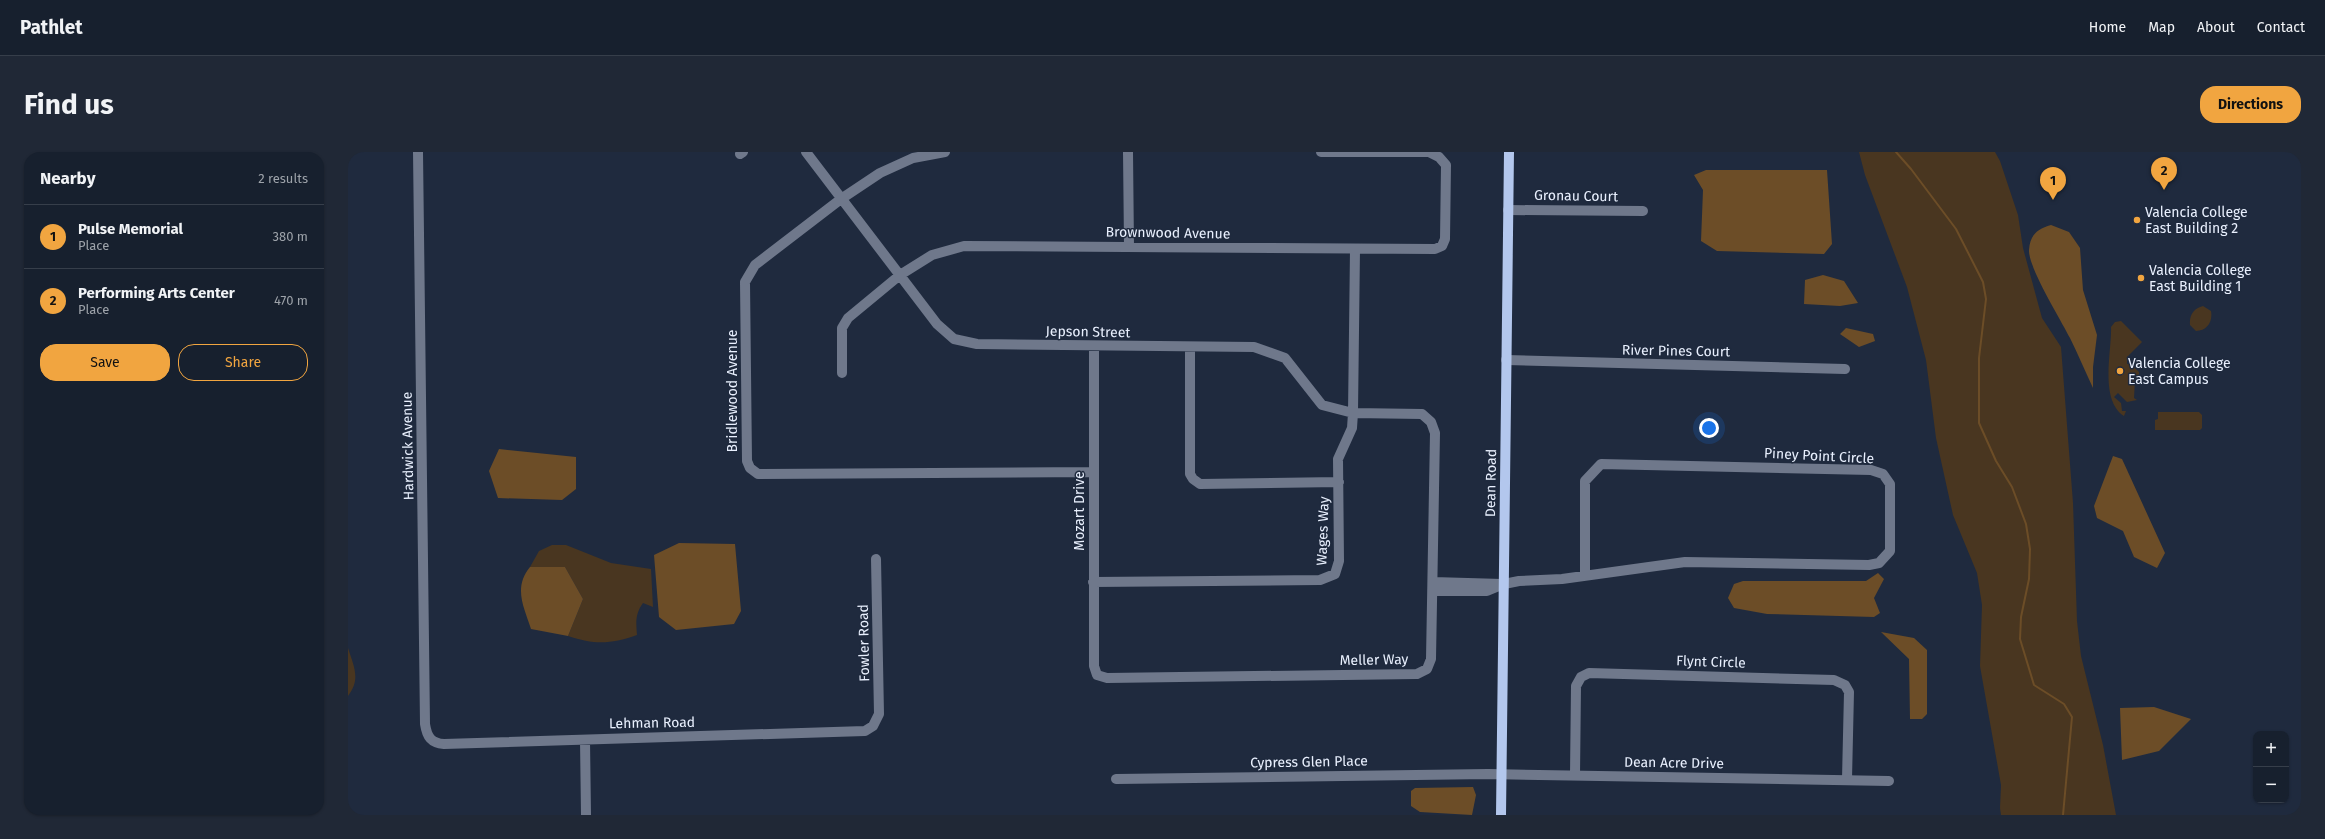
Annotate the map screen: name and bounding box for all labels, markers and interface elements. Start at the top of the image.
text: Pathlet [20,16,83,39]
text: Home [2089,19,2126,36]
text: Map [2148,19,2175,36]
text: About [2197,19,2235,36]
text: Contact [2257,19,2305,36]
button: Directions [2200,86,2301,123]
text: Find us [24,88,114,121]
pin: 2 [2151,157,2177,190]
pin: 1 [2040,167,2066,200]
text: Nearby [40,168,95,189]
text: 2 results [258,171,308,186]
street label: Gronau Court [1534,187,1619,205]
place label: Valencia College East Building 2 [2145,204,2248,237]
marker: Valencia College East Building 2 [2132,215,2142,225]
text: Pulse Memorial [78,220,183,238]
street label: Brownwood Avenue [1105,223,1231,243]
text: 1 [50,229,56,244]
text: 380 m [273,229,308,244]
text: Place [78,238,109,253]
place label: Valencia College East Building 1 [2149,262,2252,295]
marker: Valencia College East Building 1 [2136,273,2146,283]
text: Performing Arts Center [78,284,235,302]
text: 2 [50,293,56,308]
text: 470 m [274,293,308,308]
text: Place [78,302,109,317]
street label: Jepson Street [1045,323,1131,341]
street label: Bridlewood Avenue [724,330,741,452]
street label: River Pines Court [1622,342,1731,360]
button: Save [40,344,170,381]
button: Share [178,344,308,381]
place label: Valencia College East Campus [2128,355,2231,388]
marker: Valencia College East Campus [2115,366,2125,376]
street label: Hardwick Avenue [399,392,417,500]
your location [1699,418,1719,438]
street label: Piney Point Circle [1763,445,1875,467]
street label: Dean Road [1482,449,1500,517]
street label: Mozart Drive [1071,471,1088,551]
street label: Wages Way [1313,496,1333,566]
street label: Fowler Road [855,604,873,682]
street label: Meller Way [1339,651,1409,669]
street label: Flynt Circle [1676,652,1746,672]
street label: Lehman Road [609,714,695,732]
map controls [2253,731,2289,803]
button: + [2253,731,2289,767]
street label: Cypress Glen Place [1250,752,1368,772]
street label: Dean Acre Drive [1624,754,1724,772]
button: − [2253,767,2289,803]

